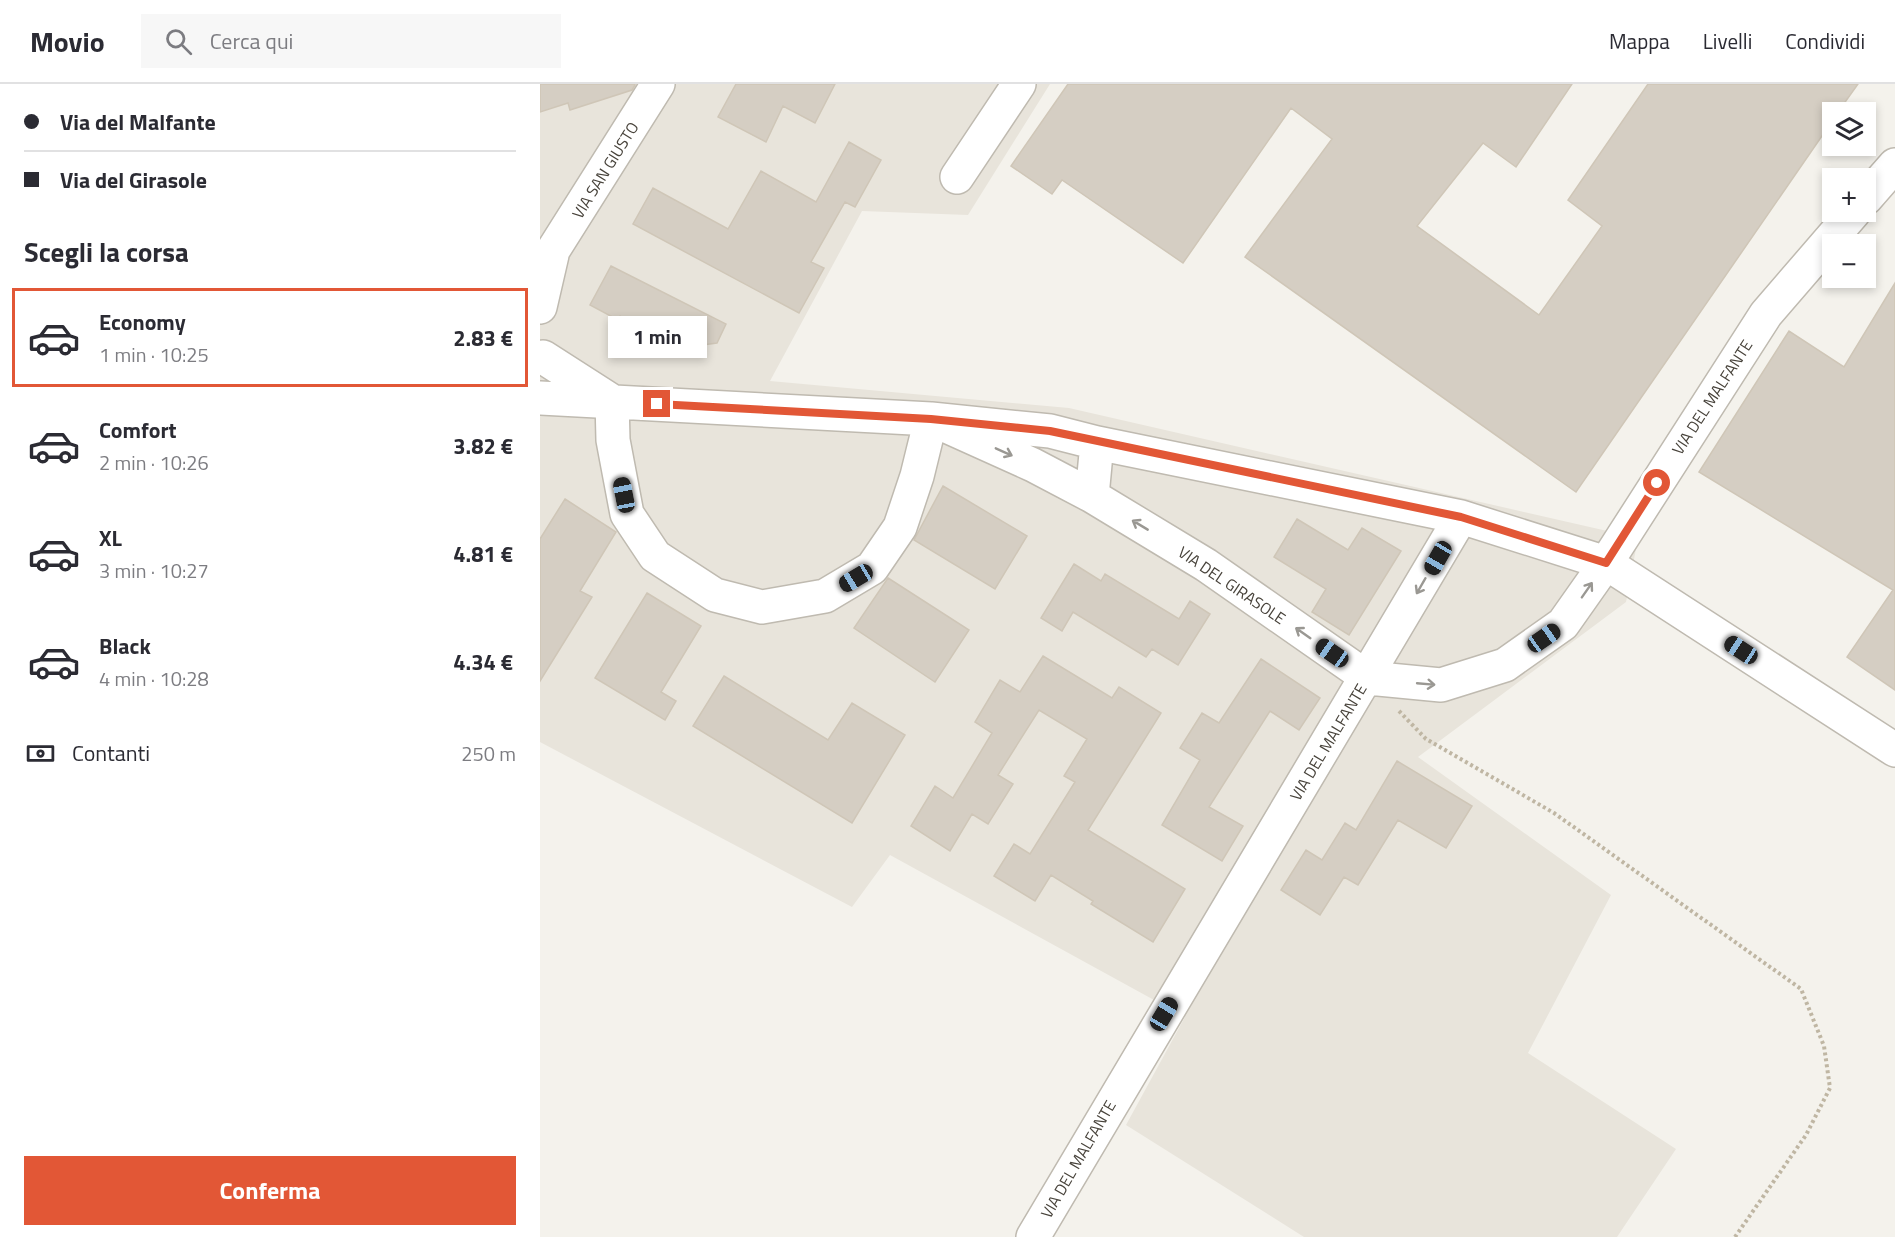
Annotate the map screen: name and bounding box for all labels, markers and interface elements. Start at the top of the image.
search box [141,14,561,68]
text: Movio [30,20,105,63]
text: Cerca qui [210,24,293,58]
icon: search [162,25,195,58]
text: Mappa [1609,25,1670,57]
text: Livelli [1703,25,1752,57]
text: Condividi [1785,25,1865,57]
map controls [1822,102,1876,288]
button: layers [1822,102,1876,156]
text: Via del Malfante [60,105,216,139]
street label: VIA SAN GIUSTO [566,117,644,223]
text: Via del Girasole [60,163,207,197]
button: + [1822,168,1876,222]
text: Scegli la corsa [24,231,189,272]
button: − [1822,234,1876,288]
text: Economy [99,305,186,339]
icon: car [27,311,81,365]
callout: 1 min [608,317,706,359]
text: 2.83 € [453,321,513,355]
text: 1 min [633,321,682,352]
street label: VIA DEL MALFANTE [1666,335,1758,459]
text: 1 min · 10:25 [99,339,209,370]
route end [643,390,670,417]
text: Comfort [99,413,177,447]
icon: car [27,419,81,473]
text: 3.82 € [453,429,513,463]
one-way arrow [994,446,1012,458]
text: 2 min · 10:26 [99,447,209,478]
route start [1643,469,1670,496]
car [612,476,636,514]
one-way arrow [1132,519,1149,531]
text: XL [99,521,122,555]
icon: car [27,527,81,581]
text: 4.81 € [453,537,513,571]
car [1421,538,1455,578]
street label: VIA DEL GIRASOLE [1173,540,1291,630]
text: 3 min · 10:27 [99,555,209,586]
car [836,561,876,595]
one-way arrow [1415,577,1427,594]
one-way arrow [1581,582,1593,598]
car [1524,620,1564,656]
one-way arrow [1295,627,1311,639]
text: Black [99,629,151,663]
car [1721,633,1761,667]
icon: car [27,635,81,689]
car [1312,635,1352,671]
text: 4.34 € [453,645,513,679]
text: 4 min · 10:28 [99,663,209,694]
street label: VIA DEL MALFANTE [1284,679,1373,805]
one-way arrow [1415,679,1435,690]
text: Contanti [72,736,150,770]
icon: cash [24,737,57,770]
text: 250 m [461,738,516,769]
car [1147,994,1181,1034]
street label: VIA DEL MALFANTE [1034,1095,1122,1223]
button: Conferma [24,1156,516,1225]

